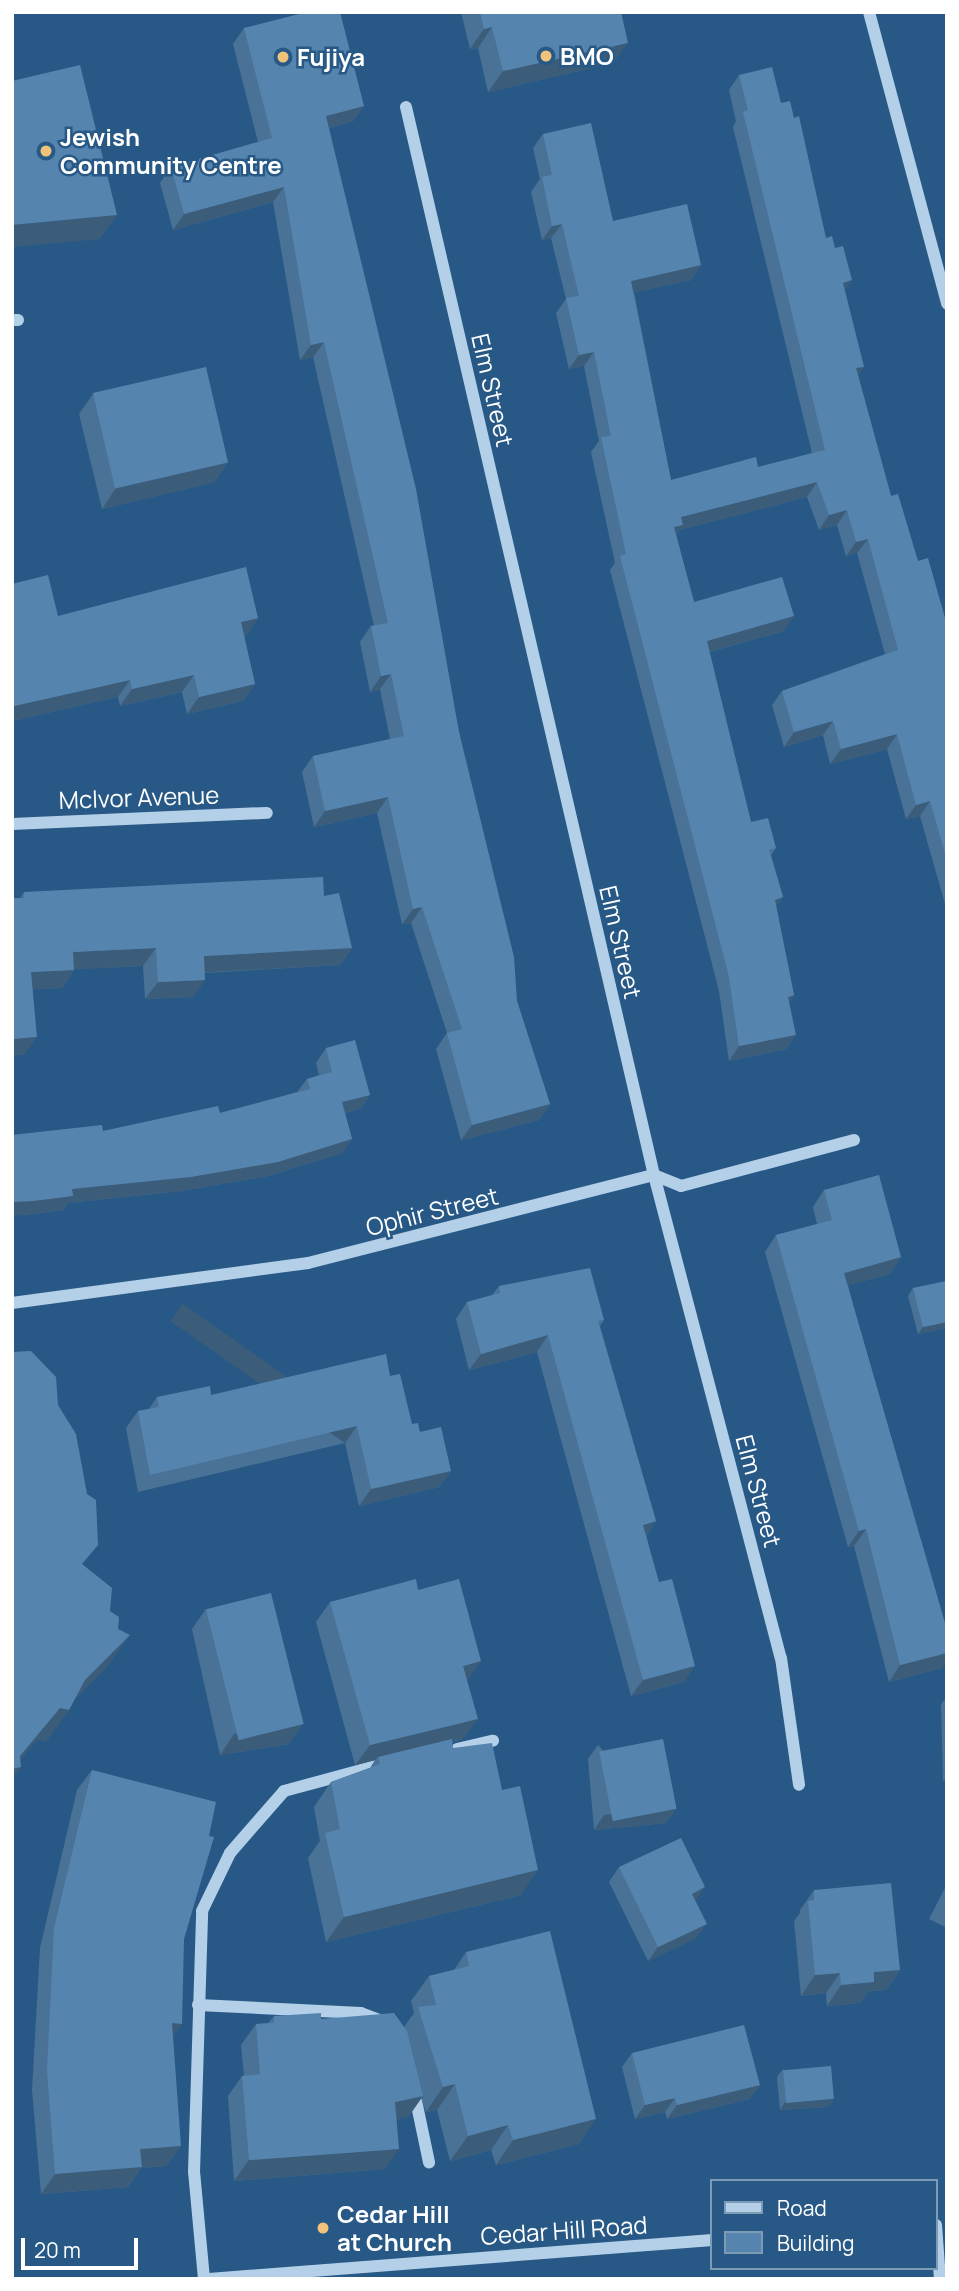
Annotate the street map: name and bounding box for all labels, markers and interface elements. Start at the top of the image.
place label: BMO [560,42,614,70]
place label: Fujiya [297,43,365,71]
marker: BMO [538,48,554,64]
marker: Fujiya [275,49,291,65]
place label: Jewish Community Centre [60,123,282,179]
marker: Jewish Community Centre [38,143,54,159]
street label: Elm Street [466,331,520,449]
street label: McIvor Avenue [58,780,220,814]
street label: Elm Street [594,883,648,1001]
street label: Ophir Street [363,1181,501,1241]
street label: Elm Street [730,1432,788,1550]
legend [710,2179,938,2270]
text: Road [777,2194,827,2222]
place label: Cedar Hill at Church [337,2200,452,2256]
street label: Cedar Hill Road [480,2210,648,2250]
marker: Cedar Hill at Church [315,2220,331,2236]
scale bar [24,2224,142,2268]
text: Building [777,2229,854,2257]
text: 20 m [34,2236,81,2264]

